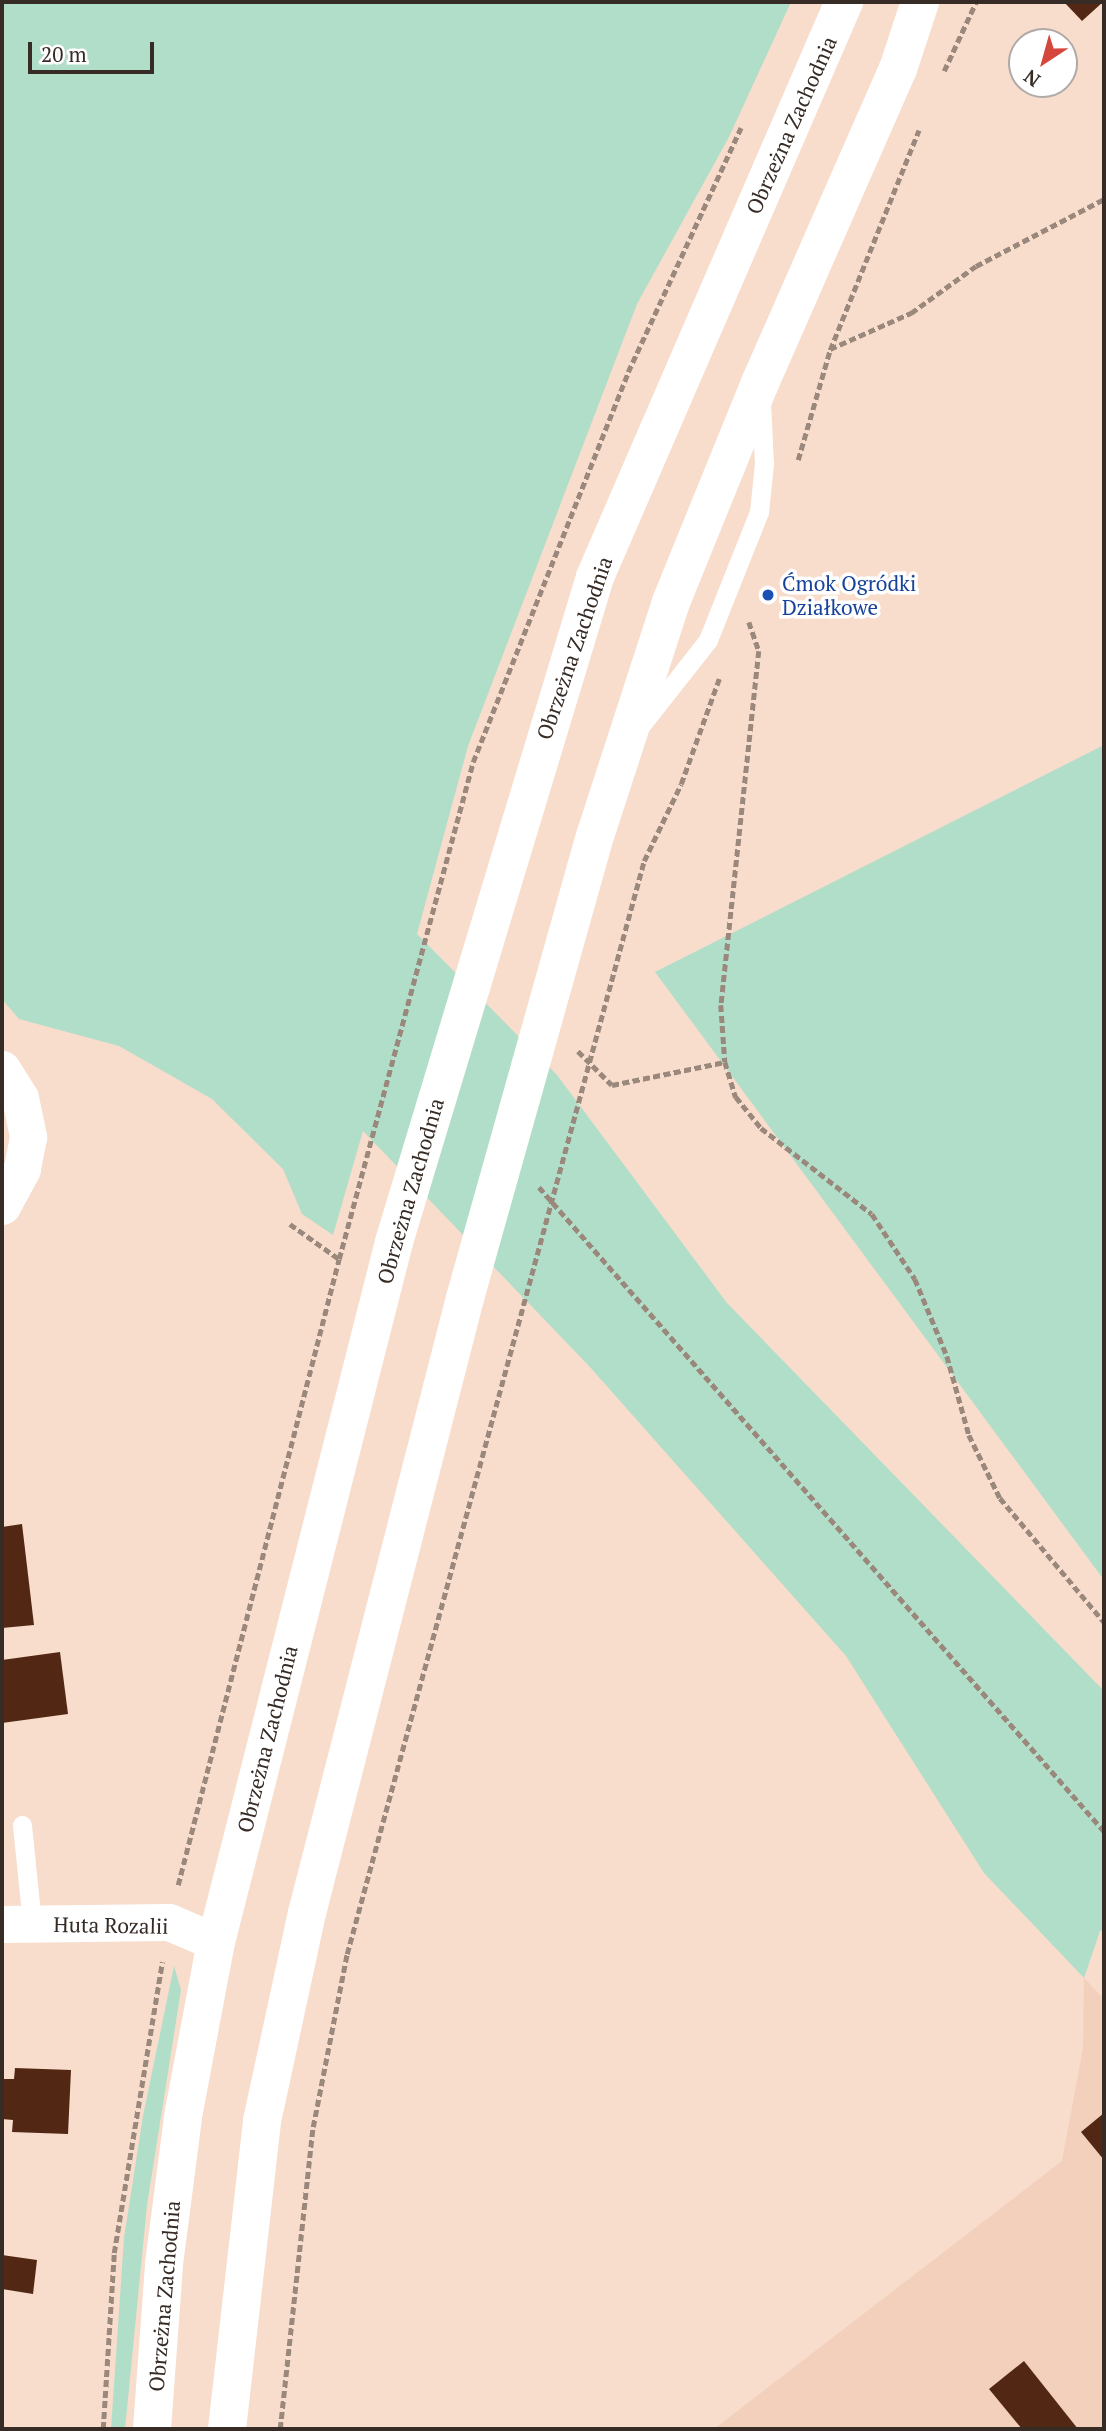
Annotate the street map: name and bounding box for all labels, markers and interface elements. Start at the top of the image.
scale bar [32,28,158,72]
north arrow [1008,28,1078,98]
street label: Obrzeżna Zachodnia [740,32,842,218]
text: 20 m [41,40,87,68]
text: N [1018,64,1045,93]
street label: Obrzeżna Zachodnia [531,553,617,743]
place label: Ćmok Ogródki Działkowe [782,570,916,620]
marker: Ćmok Ogródki Działkowe [760,587,776,603]
street label: Obrzeżna Zachodnia [371,1095,449,1287]
street label: Obrzeżna Zachodnia [232,1643,302,1835]
street label: Huta Rozalii [53,1911,169,1939]
street label: Obrzeżna Zachodnia [143,2199,185,2393]

